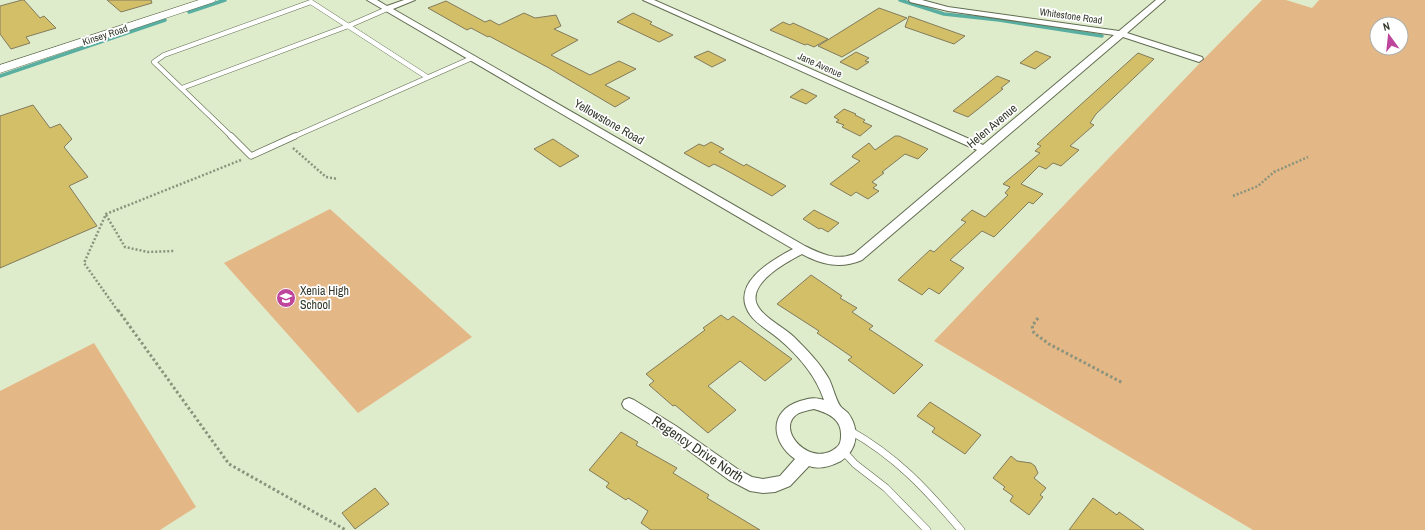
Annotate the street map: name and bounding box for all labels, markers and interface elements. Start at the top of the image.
street label: Whitestone Road [1039,5,1103,27]
north arrow [1369,16,1409,56]
text: N [1381,19,1391,34]
street label: Kinsey Road [81,22,129,48]
street label: Jane Avenue [796,49,845,81]
street label: Yellowstone Road [571,95,647,149]
street label: Helen Avenue [963,100,1021,152]
place label: Xenia High School [300,283,349,313]
school or university icon: Xenia High School [275,287,297,309]
street label: Regency Drive North [649,412,747,486]

